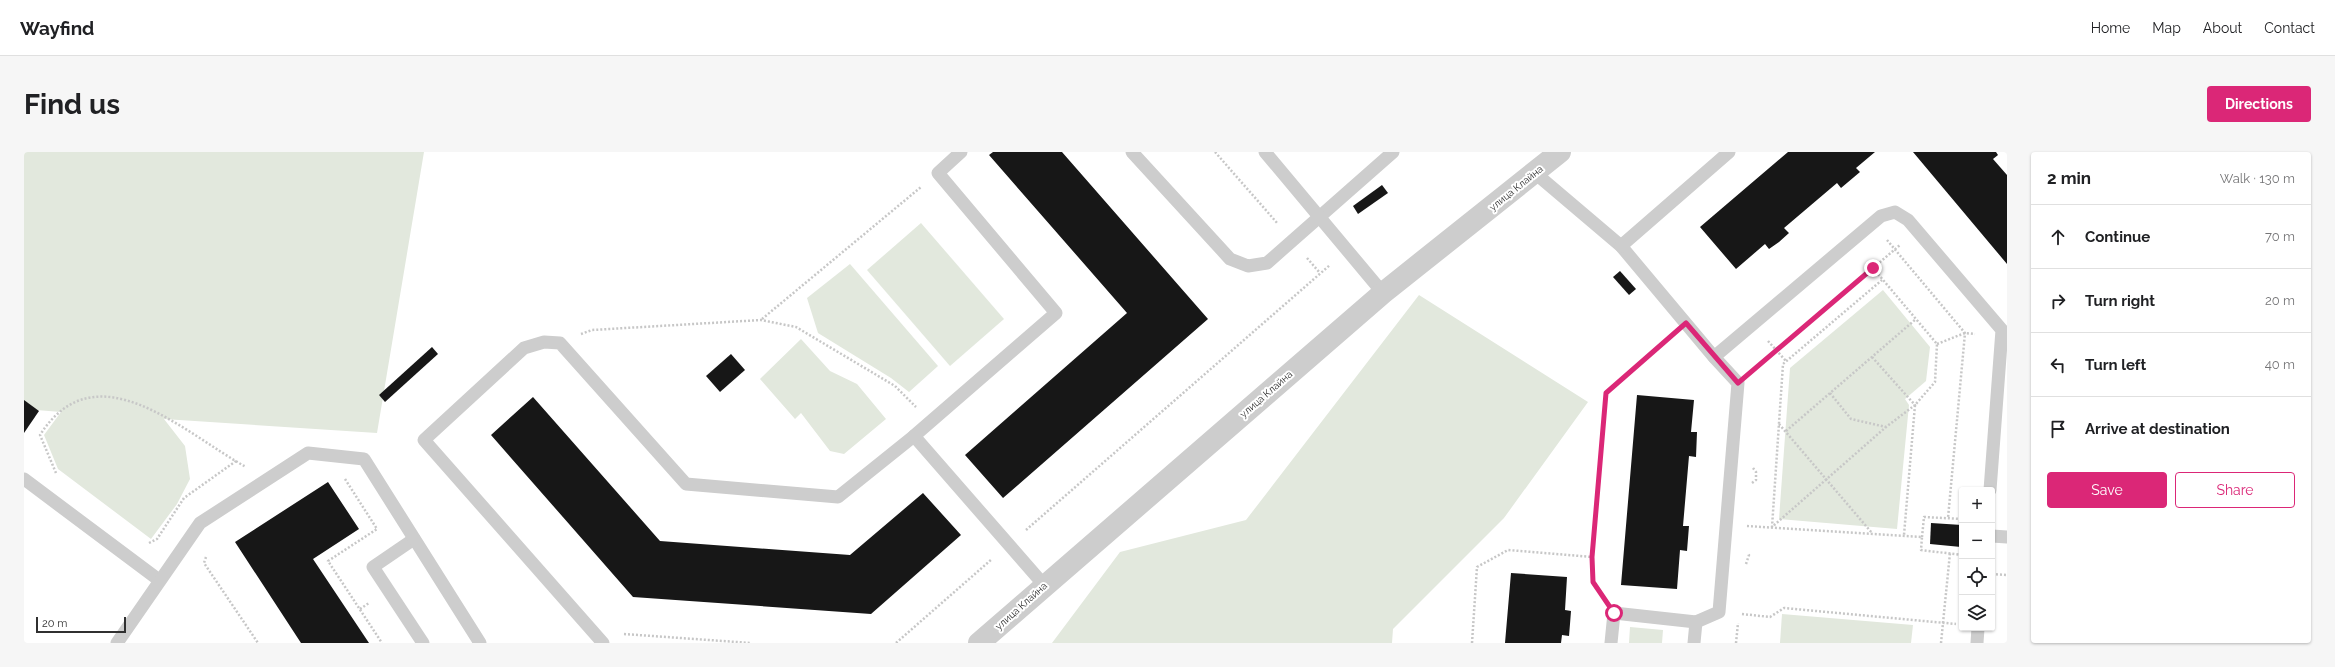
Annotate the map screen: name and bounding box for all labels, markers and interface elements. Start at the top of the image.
text: Wayfind [20,17,94,39]
text: Home [2091,20,2130,36]
text: Map [2152,20,2181,36]
text: About [2203,20,2242,36]
text: Contact [2264,20,2315,36]
button: Directions [2207,86,2311,122]
text: Find us [24,88,120,121]
street label: улица Клайна [1487,163,1545,213]
text: 2 min [2047,168,2091,188]
text: Walk · 130 m [2220,171,2295,186]
icon: ahead [2047,226,2069,248]
text: Continue [2085,228,2150,246]
text: 70 m [2265,229,2295,244]
route end [1864,259,1882,277]
icon: right [2047,290,2069,312]
text: Turn right [2085,292,2155,310]
text: 20 m [2265,293,2295,308]
icon: left [2047,354,2069,376]
text: Turn left [2085,356,2146,374]
text: 40 m [2265,357,2295,372]
street label: улица Клайна [1238,368,1294,420]
icon: arrive [2047,418,2069,440]
text: Arrive at destination [2085,420,2230,438]
button: Save [2047,472,2167,508]
button: Share [2175,472,2295,508]
map controls [1959,487,1995,631]
button: + [1959,487,1995,523]
button: − [1959,523,1995,559]
button: locate [1959,559,1995,595]
street label: улица Клайна [993,580,1049,632]
button: layers [1959,595,1995,631]
route start [1605,604,1623,622]
scale bar [36,615,126,634]
text: 20 m [42,617,67,630]

